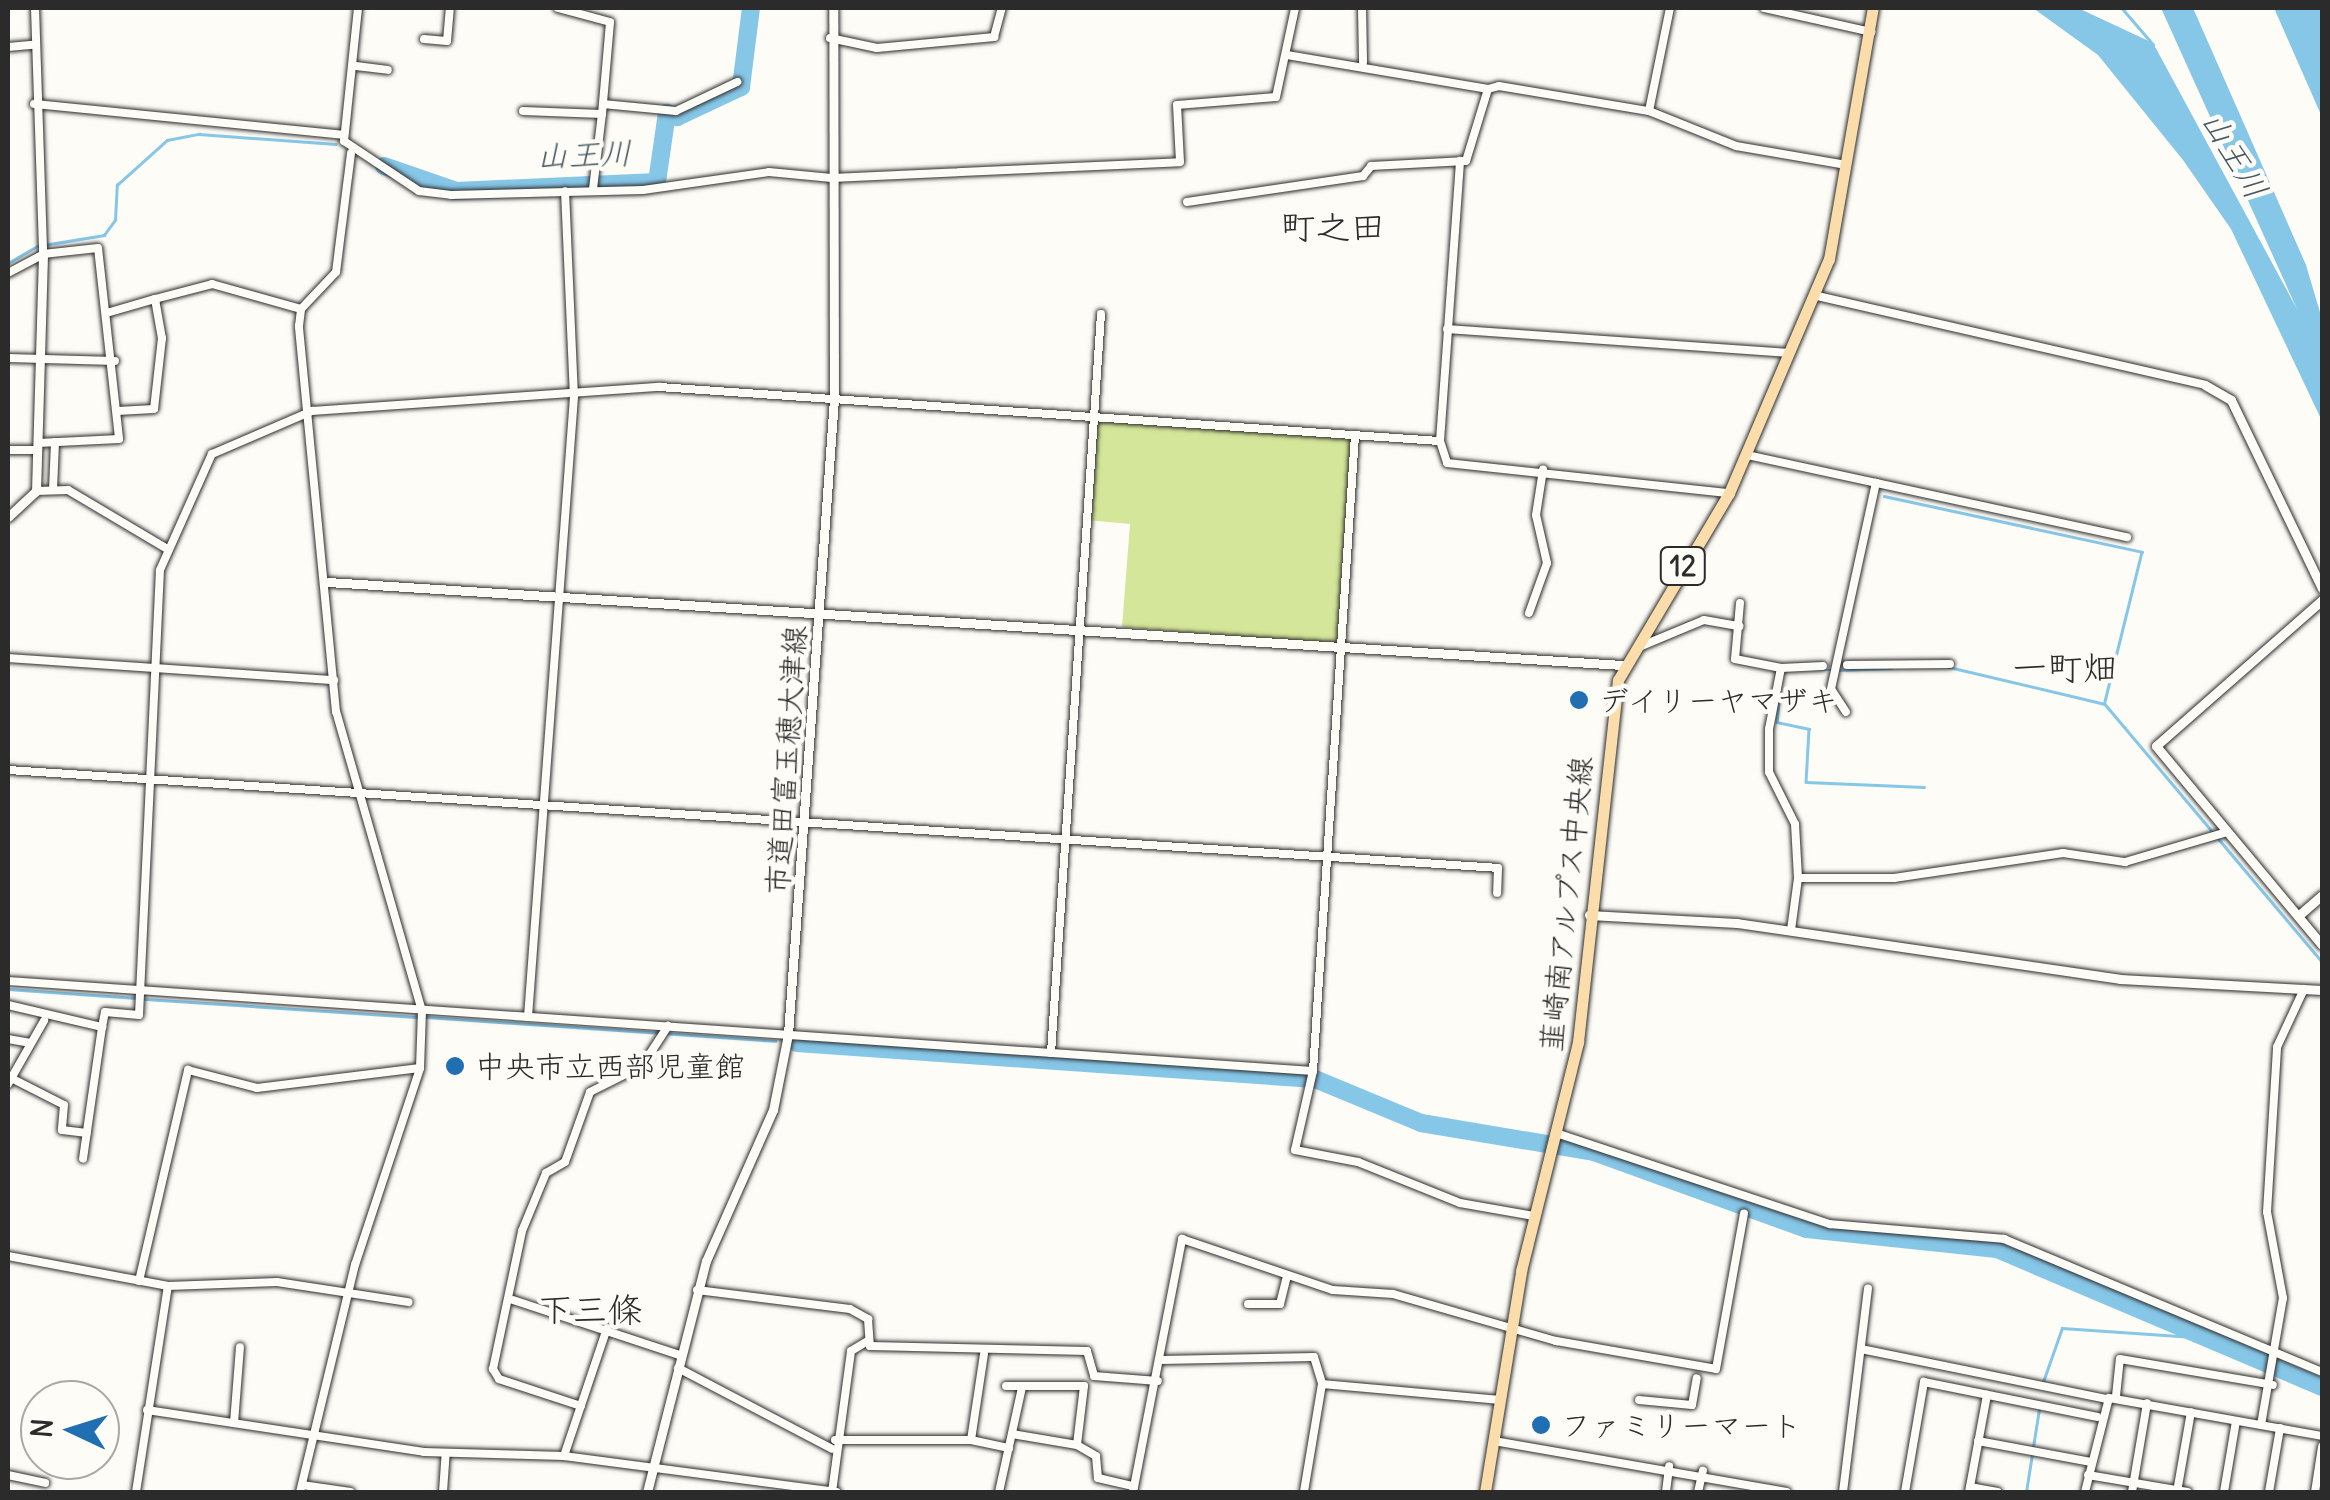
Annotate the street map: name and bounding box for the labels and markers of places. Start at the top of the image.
place label: デイリーヤマザキ [1599,682,1839,718]
marker: デイリーヤマザキ [1568,689,1590,711]
place label: 中央市立西部児童館 [475,1048,745,1084]
marker: 中央市立西部児童館 [444,1055,466,1077]
place label: ファミリーマート [1561,1407,1801,1443]
marker: ファミリーマート [1530,1414,1552,1436]

